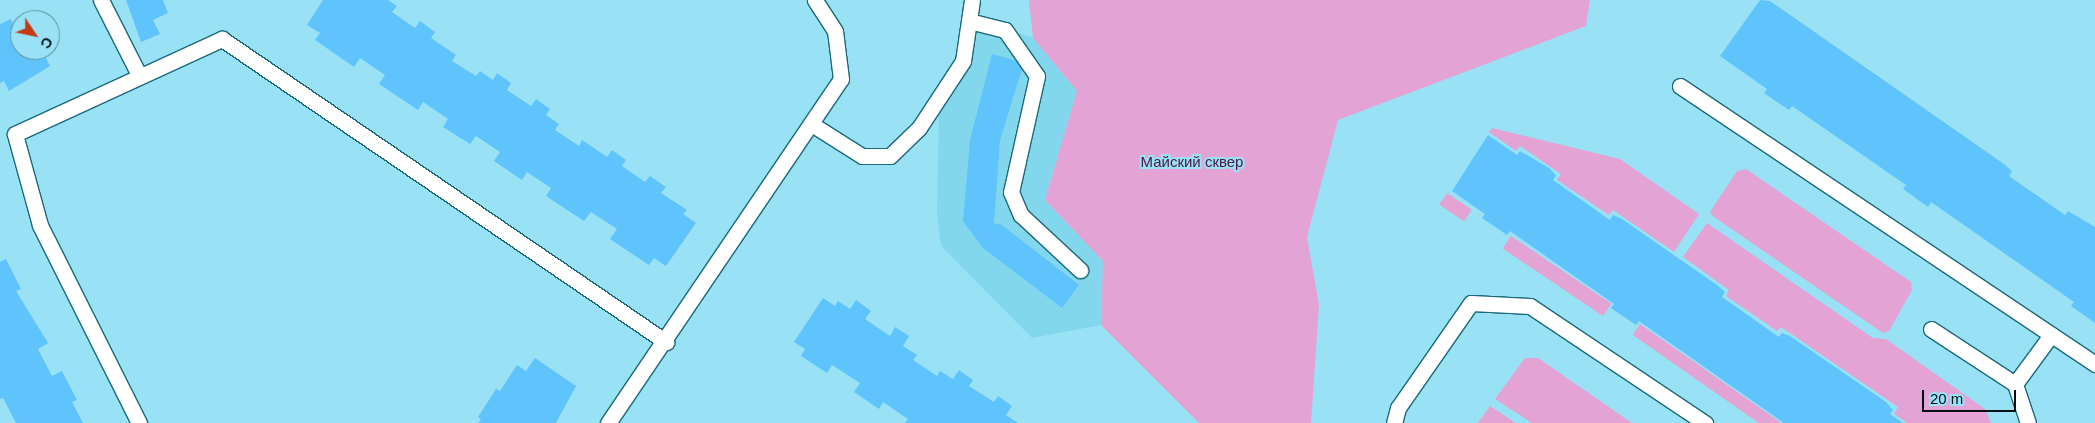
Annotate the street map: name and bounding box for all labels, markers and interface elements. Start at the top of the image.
north arrow [10,10,60,60]
text: С [37,34,56,51]
park label: Майский сквер [1141,153,1243,171]
scale bar [1925,380,2019,412]
text: 20 m [1930,390,1963,407]

